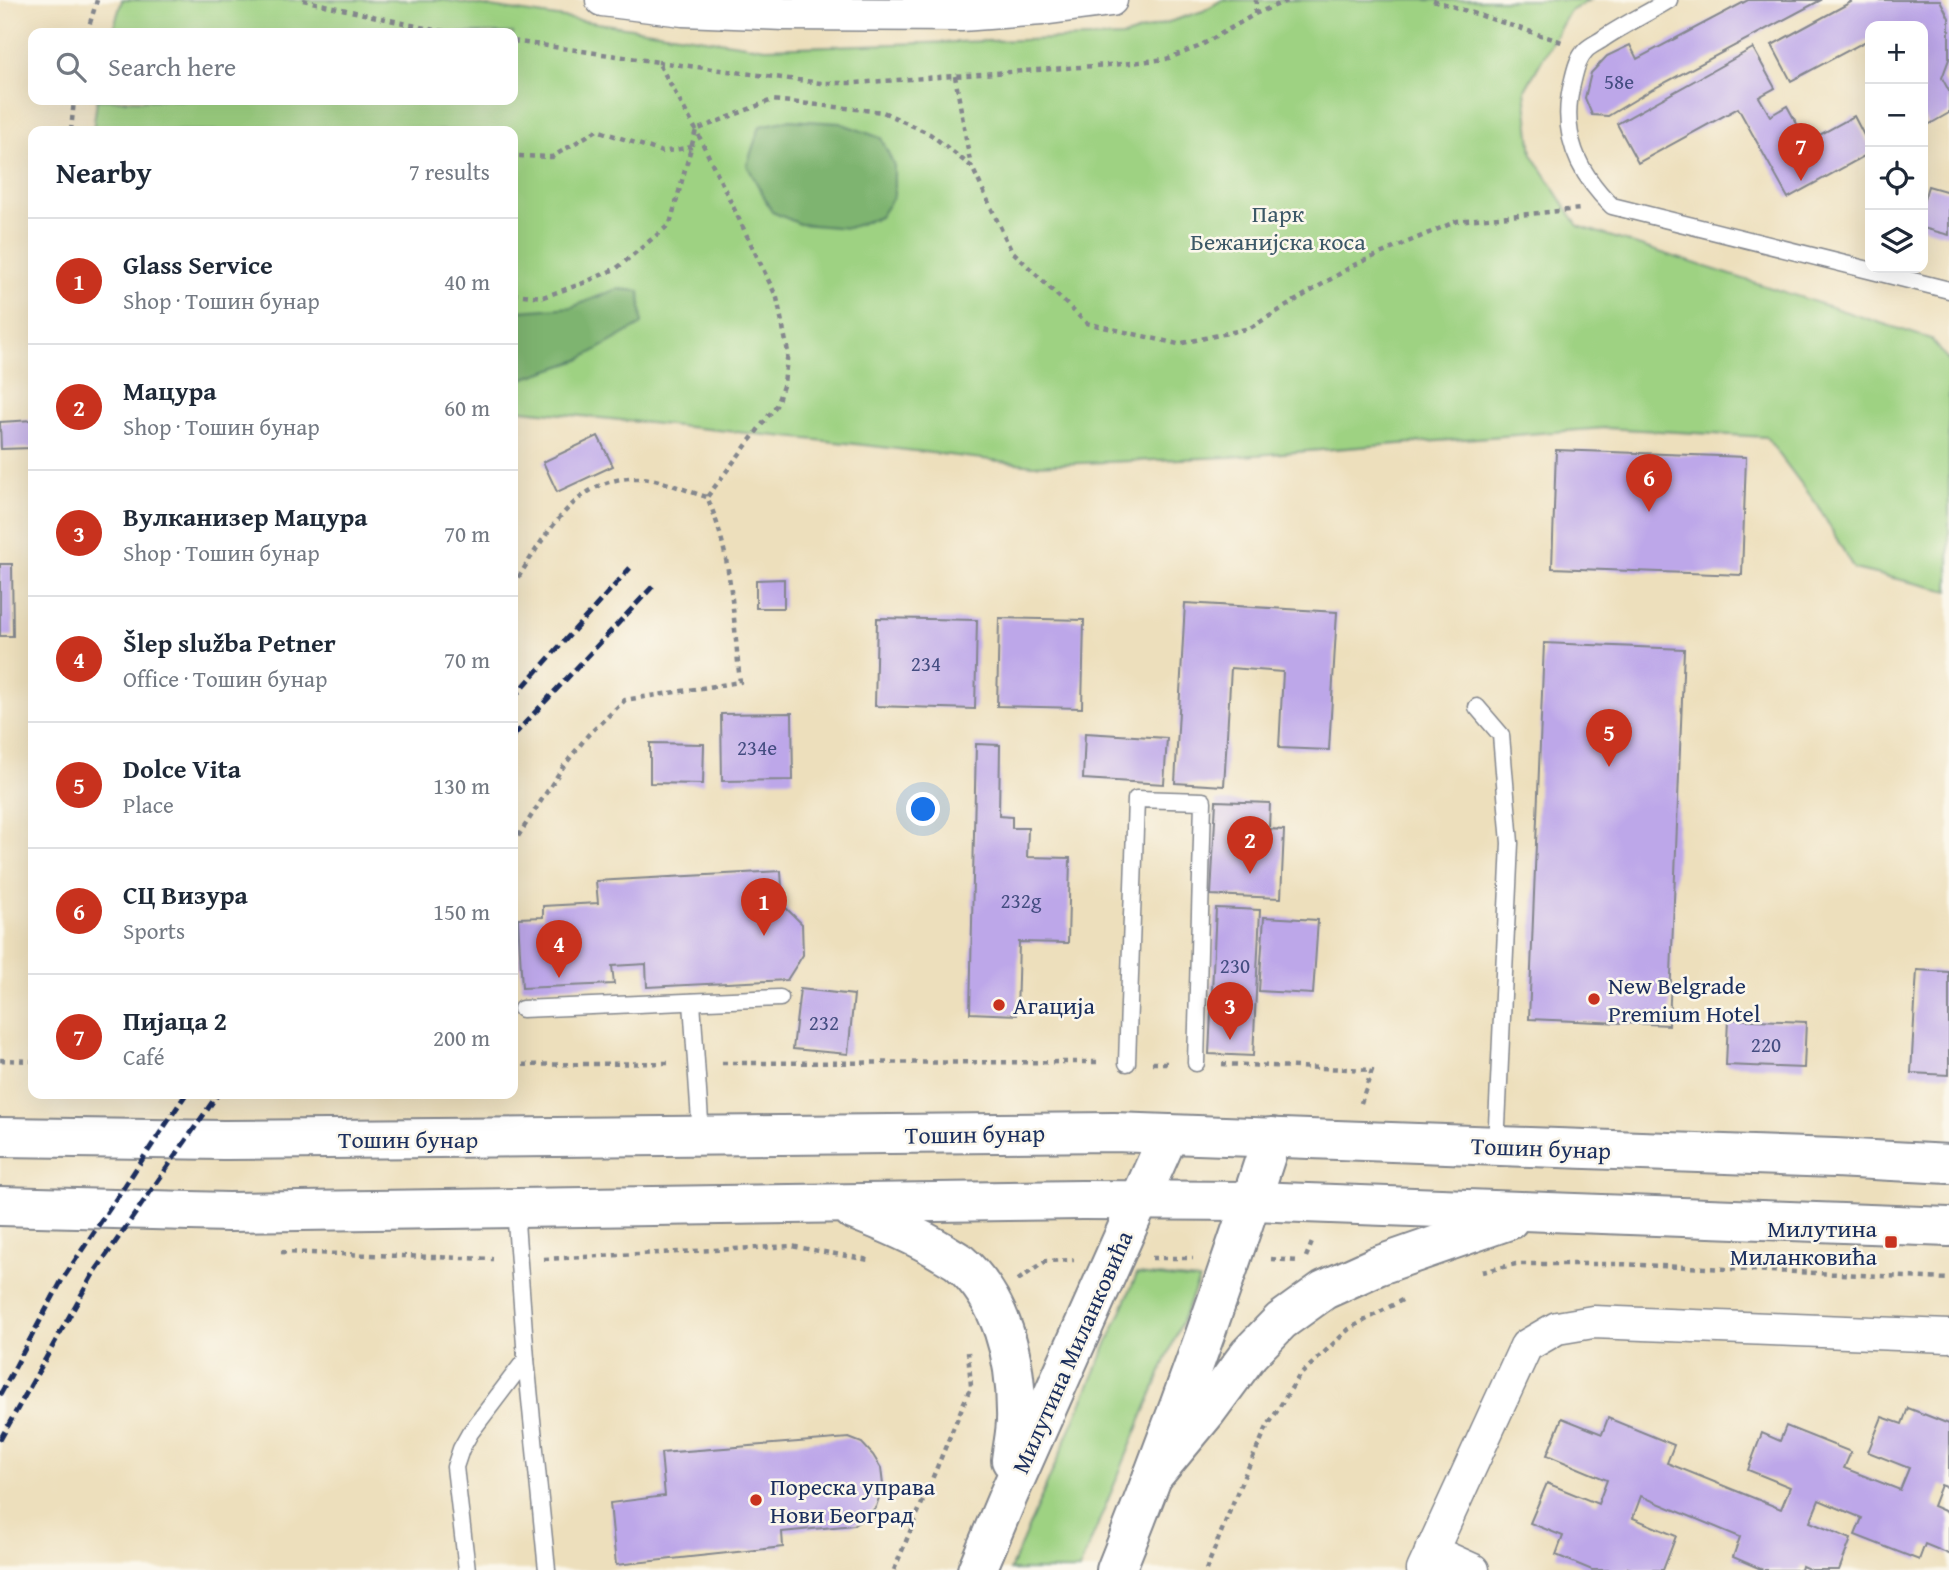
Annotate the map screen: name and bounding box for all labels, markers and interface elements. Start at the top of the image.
map controls [1865,21,1928,273]
button: + [1865,21,1928,84]
search box [28,28,518,105]
text: Search here [108,47,236,86]
icon: search [52,48,90,86]
house number: 58e [1604,66,1634,97]
button: − [1865,84,1928,147]
pin: 7 [1778,123,1824,181]
button: locate [1865,147,1928,210]
text: Nearby [56,150,152,194]
text: 7 results [409,155,490,188]
park label: Парк Бежанијска коса [1190,196,1366,259]
button: layers [1865,210,1928,273]
text: Glass Service [123,245,273,284]
text: 1 [73,265,85,298]
text: 40 m [444,265,490,298]
text: Shop · Тошин бунар [123,284,320,317]
text: Мацура [123,371,217,410]
text: 2 [73,391,85,424]
text: 60 m [444,391,490,424]
text: Shop · Тошин бунар [123,410,320,443]
pin: 6 [1626,454,1672,512]
text: Вулканизер Мацура [123,497,368,536]
text: 3 [73,517,85,550]
text: 70 m [444,517,490,550]
text: Shop · Тошин бунар [123,536,320,569]
text: Šlep služba Petner [123,623,336,662]
text: 4 [73,643,85,676]
text: 70 m [444,643,490,676]
house number: 234 [911,648,941,679]
text: Office · Тошин бунар [123,662,327,695]
pin: 5 [1586,709,1632,767]
house number: 234e [737,732,777,763]
text: Dolce Vita [123,749,241,788]
text: 5 [73,769,85,802]
text: 130 m [433,769,490,802]
text: Place [123,788,174,821]
your location [906,792,940,826]
pin: 2 [1227,816,1273,874]
text: СЦ Визура [123,875,248,914]
pin: 1 [741,878,787,936]
house number: 232g [1001,885,1042,916]
text: 6 [73,895,85,928]
text: 150 m [433,895,490,928]
text: Sports [123,914,185,947]
pin: 4 [536,920,582,978]
house number: 230 [1220,950,1250,981]
place label: New Belgrade Premium Hotel [1608,968,1761,1031]
pin: 3 [1207,982,1253,1040]
place label: Агација [1013,988,1096,1023]
marker: New Belgrade Premium Hotel [1586,991,1602,1007]
marker: Агација [991,997,1007,1013]
text: Пијаца 2 [123,1001,227,1040]
house number: 232 [809,1007,839,1038]
text: 7 [73,1021,85,1054]
text: 200 m [433,1021,490,1054]
house number: 220 [1751,1029,1781,1060]
text: Café [123,1040,165,1073]
street label: Тошин бунар [905,1115,1045,1153]
street label: Тошин бунар [338,1122,478,1157]
street label: Тошин бунар [1470,1128,1612,1168]
place label: Милутина Миланковића [1730,1211,1878,1274]
street label: Милутина Миланковића [1003,1224,1142,1479]
marker: Милутина Миланковића [1883,1234,1899,1250]
place label: Пореска управа Нови Београд [770,1469,936,1532]
marker: Пореска управа Нови Београд [748,1492,764,1508]

